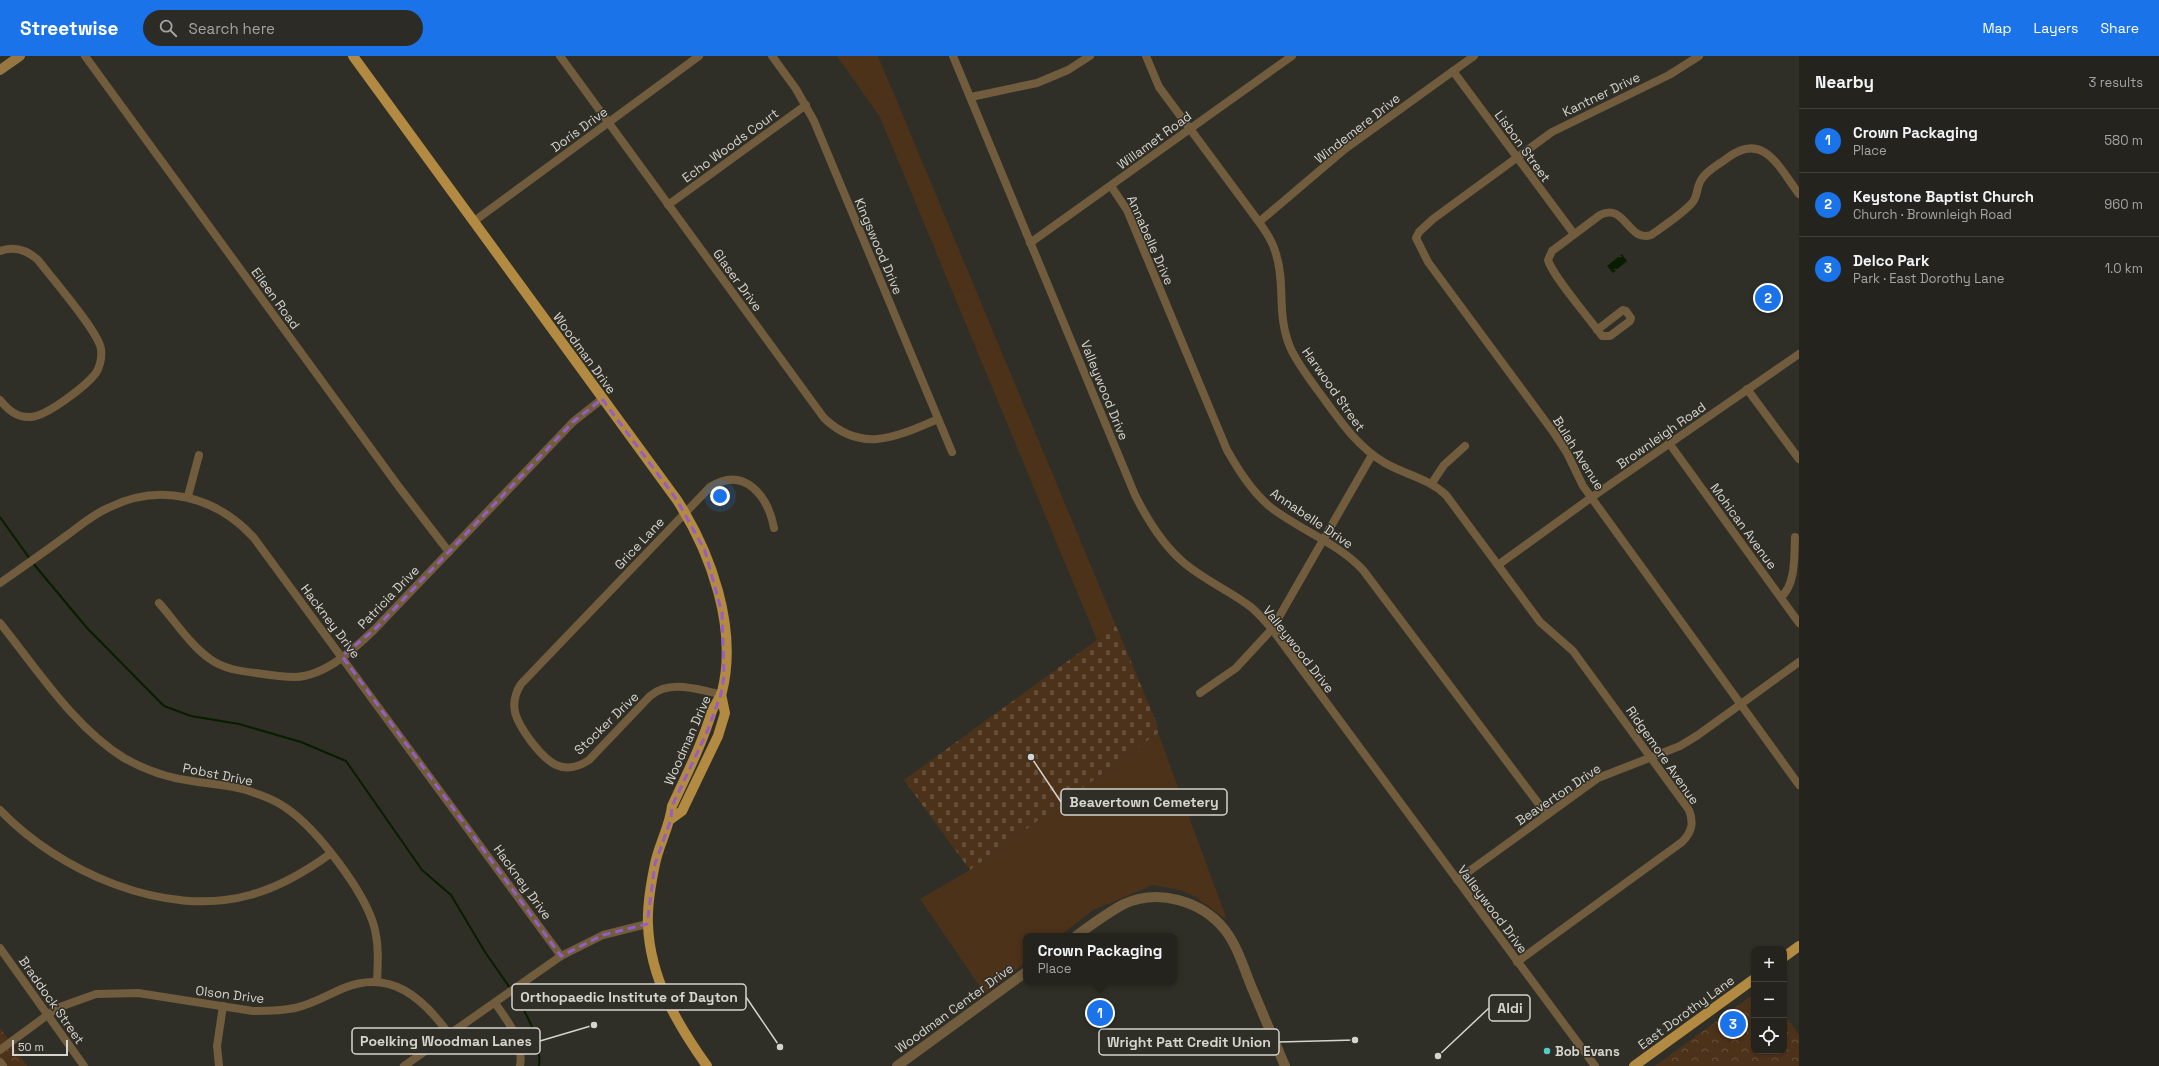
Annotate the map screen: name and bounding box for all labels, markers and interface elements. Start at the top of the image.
search box [143,10,423,46]
text: Streetwise [20,16,119,41]
icon: search [157,17,179,39]
text: Search here [189,19,275,38]
text: Map [1982,19,2012,37]
text: Layers [2034,19,2078,37]
text: Share [2100,19,2139,37]
street label: Kantner Drive [1560,68,1643,121]
text: Nearby [1815,71,1874,93]
text: 3 results [2089,74,2143,91]
street label: Windemere Drive [1311,90,1404,167]
street label: Doris Drive [548,103,611,156]
street label: Echo Woods Court [679,105,782,186]
street label: Lisbon Street [1491,107,1554,186]
street label: Willamet Road [1114,108,1195,173]
text: Crown Packaging [1853,123,1978,142]
text: 1 [1825,132,1831,149]
text: 580 m [2104,132,2143,149]
text: Place [1853,142,1887,159]
text: Keystone Baptist Church [1853,187,2034,206]
street label: Annabelle Drive [1123,193,1178,288]
street label: Kingswood Drive [851,195,907,297]
text: 2 [1824,196,1832,213]
text: 960 m [2104,196,2143,213]
text: Church · Brownleigh Road [1853,206,2012,223]
street label: Glaser Drive [709,246,766,315]
text: Delco Park [1853,251,1929,270]
text: 3 [1824,260,1832,277]
text: 1.0 km [2105,260,2143,277]
street label: Eileen Road [247,264,304,333]
text: Park · East Dorothy Lane [1853,270,2004,287]
pin: 2 [1755,283,1781,313]
street label: Woodman Drive [549,309,620,397]
street label: Valleywood Drive [1077,338,1132,443]
street label: Harwood Street [1298,344,1369,435]
street label: Brownleigh Road [1613,398,1709,473]
street label: Bulah Avenue [1549,413,1608,493]
street label: Mohican Avenue [1707,480,1781,573]
street label: Annabelle Drive [1267,484,1356,552]
your location [710,486,730,506]
street label: Grice Lane [611,514,668,573]
street label: Patricia Drive [354,562,423,633]
street label: Hackney Drive [297,581,364,662]
street label: Valleywood Drive [1259,602,1338,696]
street label: Stocker Drive [570,688,642,758]
street label: Woodman Drive [660,693,715,788]
street label: Ridgemore Avenue [1622,703,1703,808]
street label: Pobst Drive [181,759,254,790]
street label: Beaverton Drive [1512,760,1604,829]
callout: Beavertown Cemetery [1061,789,1227,815]
text: Beavertown Cemetery [1069,793,1219,811]
street label: Hackney Drive [490,841,556,923]
street label: Valleywood Drive [1454,862,1531,957]
popup [1023,933,1177,985]
text: Crown Packaging [1038,941,1162,960]
map controls [1751,946,1787,1054]
button: + [1751,946,1787,982]
street label: Braddock Street [15,953,88,1047]
street label: Woodman Center Drive [892,960,1017,1057]
text: Place [1038,960,1071,977]
street label: East Dorothy Lane [1635,972,1738,1053]
street label: Olson Drive [195,982,265,1007]
button: − [1751,982,1787,1018]
callout: Orthopaedic Institute of Dayton [512,984,746,1010]
text: Orthopaedic Institute of Dayton [520,988,738,1006]
callout: Aldi [1489,995,1530,1021]
pin: 1 [1087,998,1113,1028]
text: Aldi [1497,999,1523,1017]
pin: 3 [1720,1009,1746,1039]
button: locate [1751,1018,1787,1054]
callout: Poelking Woodman Lanes [352,1028,540,1054]
callout: Wright Patt Credit Union [1099,1029,1279,1055]
text: Poelking Woodman Lanes [360,1032,532,1050]
text: Wright Patt Credit Union [1107,1033,1271,1051]
scale bar [12,1038,68,1057]
text: 50 m [18,1040,44,1054]
place label: Bob Evans [1555,1043,1620,1060]
marker: Bob Evans [1542,1046,1552,1056]

